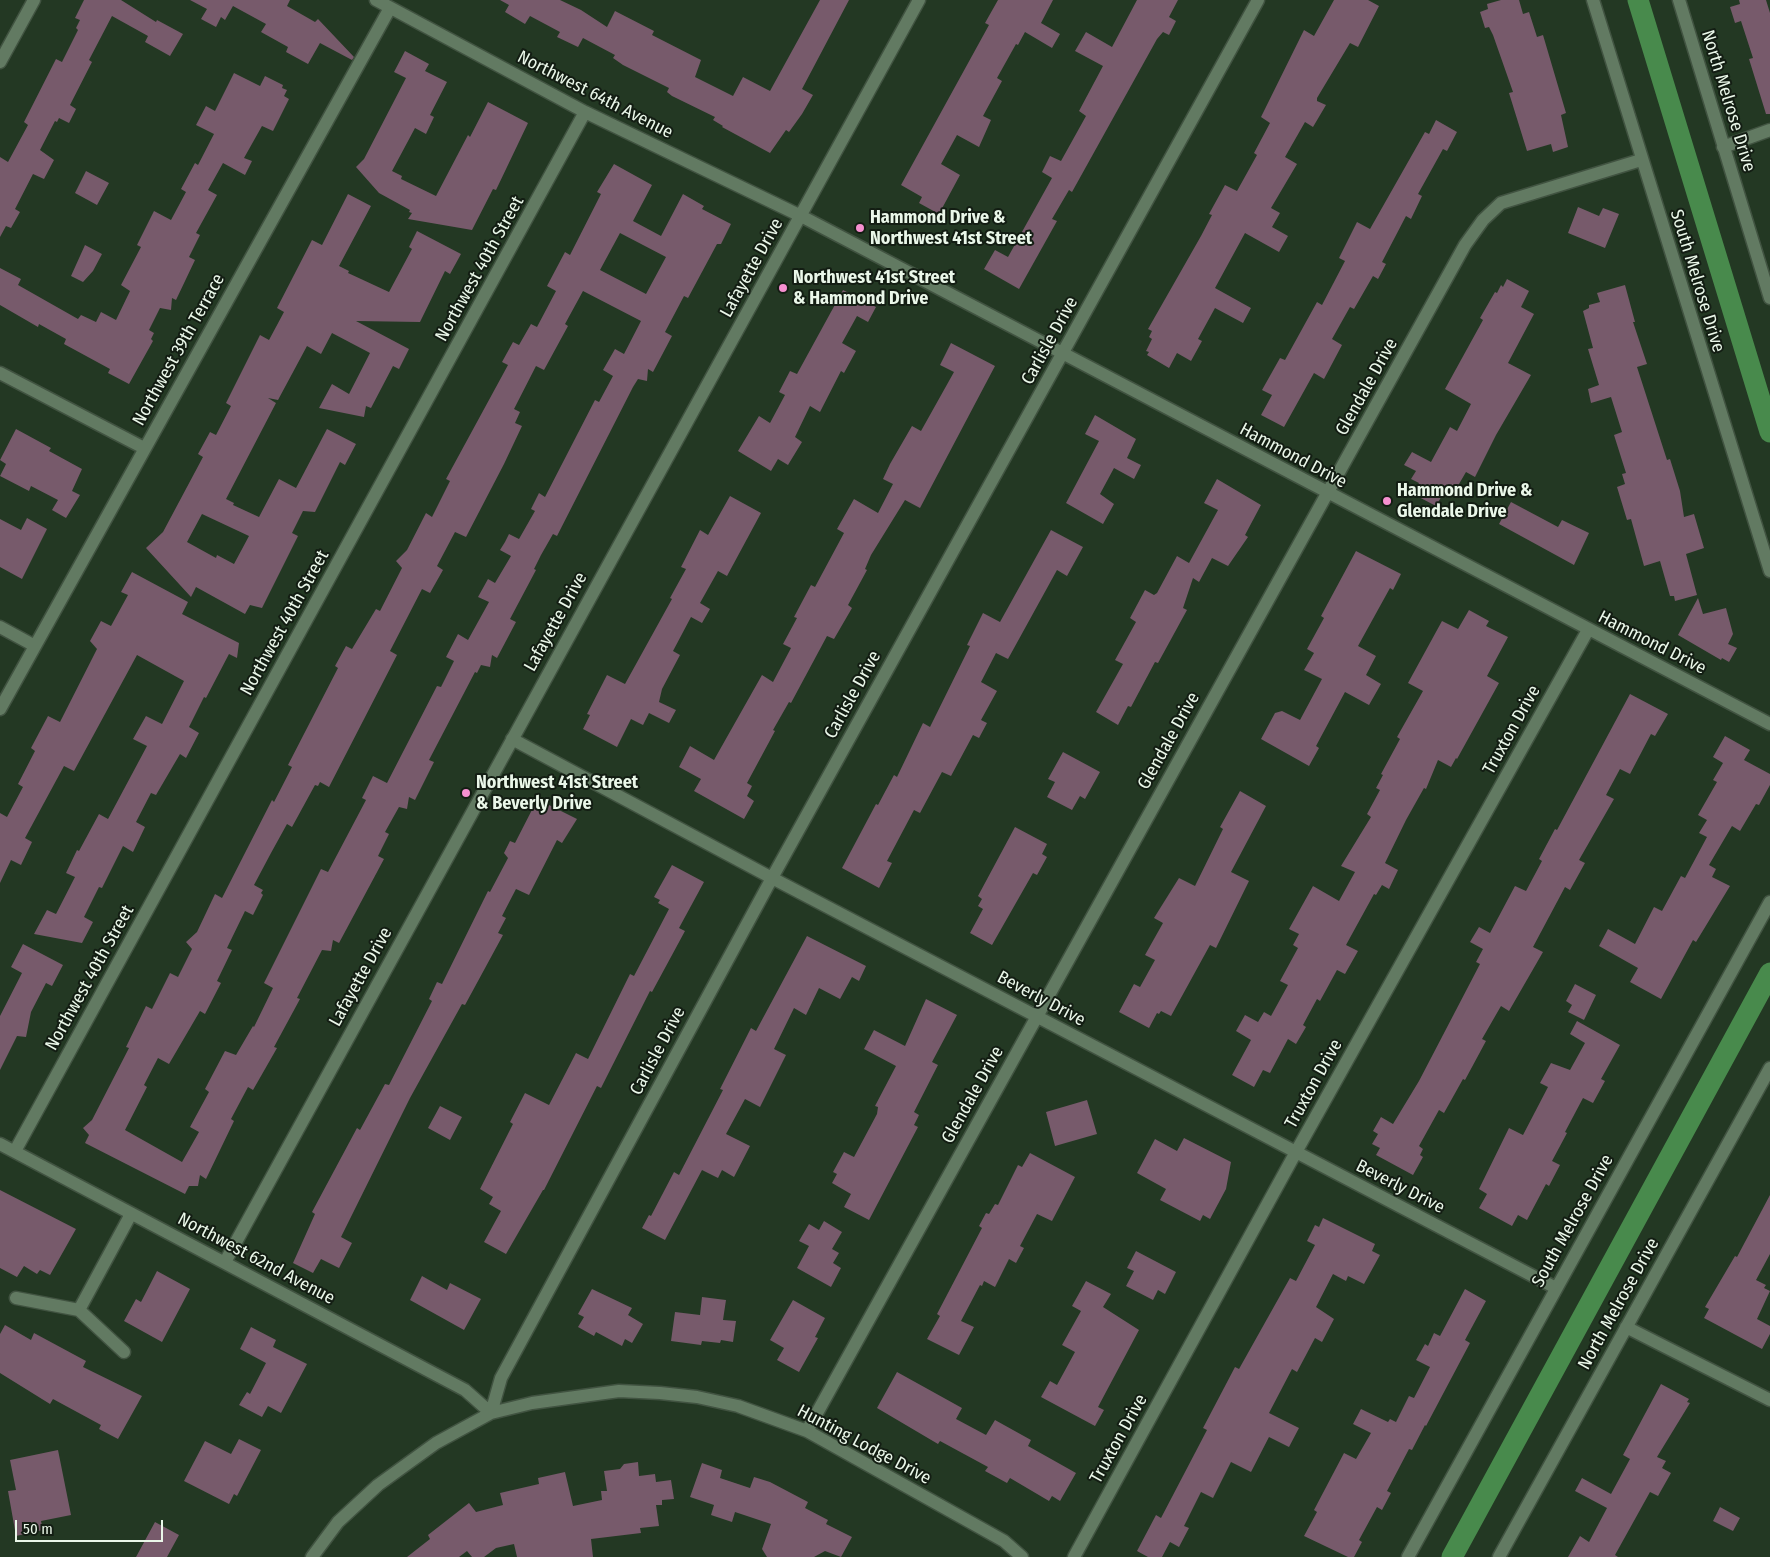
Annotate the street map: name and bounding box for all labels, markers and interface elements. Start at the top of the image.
street label: North Melrose Drive [1696,28,1760,174]
street label: Northwest 64th Avenue [514,46,676,144]
street label: Northwest 40th Street [431,193,529,345]
place label: Hammond Drive & Northwest 41st Street [870,207,1032,250]
street label: South Melrose Drive [1665,207,1729,355]
street label: Lafayette Drive [716,215,788,321]
marker: Hammond Drive & Northwest 41st Street [854,222,866,234]
place label: Northwest 41st Street & Hammond Drive [793,267,955,310]
street label: Northwest 39th Terrace [128,270,230,430]
marker: Northwest 41st Street & Hammond Drive [777,282,789,294]
street label: Carlisle Drive [1017,293,1083,389]
street label: Glendale Drive [1331,335,1403,439]
street label: Hammond Drive [1236,419,1350,493]
place label: Hammond Drive & Glendale Drive [1397,480,1532,522]
marker: Hammond Drive & Glendale Drive [1381,495,1393,507]
street label: Northwest 40th Street [236,547,334,699]
street label: Lafayette Drive [520,569,592,675]
street label: Hammond Drive [1594,607,1710,679]
street label: Carlisle Drive [820,647,886,743]
street label: Truxton Drive [1479,682,1545,778]
street label: Glendale Drive [1133,689,1205,793]
place label: Northwest 41st Street & Beverly Drive [476,772,638,814]
marker: Northwest 41st Street & Beverly Drive [460,787,472,799]
street label: Northwest 40th Street [41,902,139,1054]
street label: Lafayette Drive [325,924,397,1030]
street label: Beverly Drive [993,967,1089,1031]
street label: Carlisle Drive [626,1003,690,1099]
street label: Truxton Drive [1281,1036,1347,1132]
street label: Glendale Drive [937,1043,1009,1147]
street label: South Melrose Drive [1528,1151,1618,1291]
street label: Beverly Drive [1352,1155,1448,1219]
street label: Northwest 62nd Avenue [174,1208,338,1310]
street label: North Melrose Drive [1574,1235,1664,1373]
street label: Truxton Drive [1086,1391,1152,1487]
street label: Hunting Lodge Drive [793,1401,935,1489]
scale bar [18,1510,165,1542]
text: 50 m [23,1520,53,1538]

